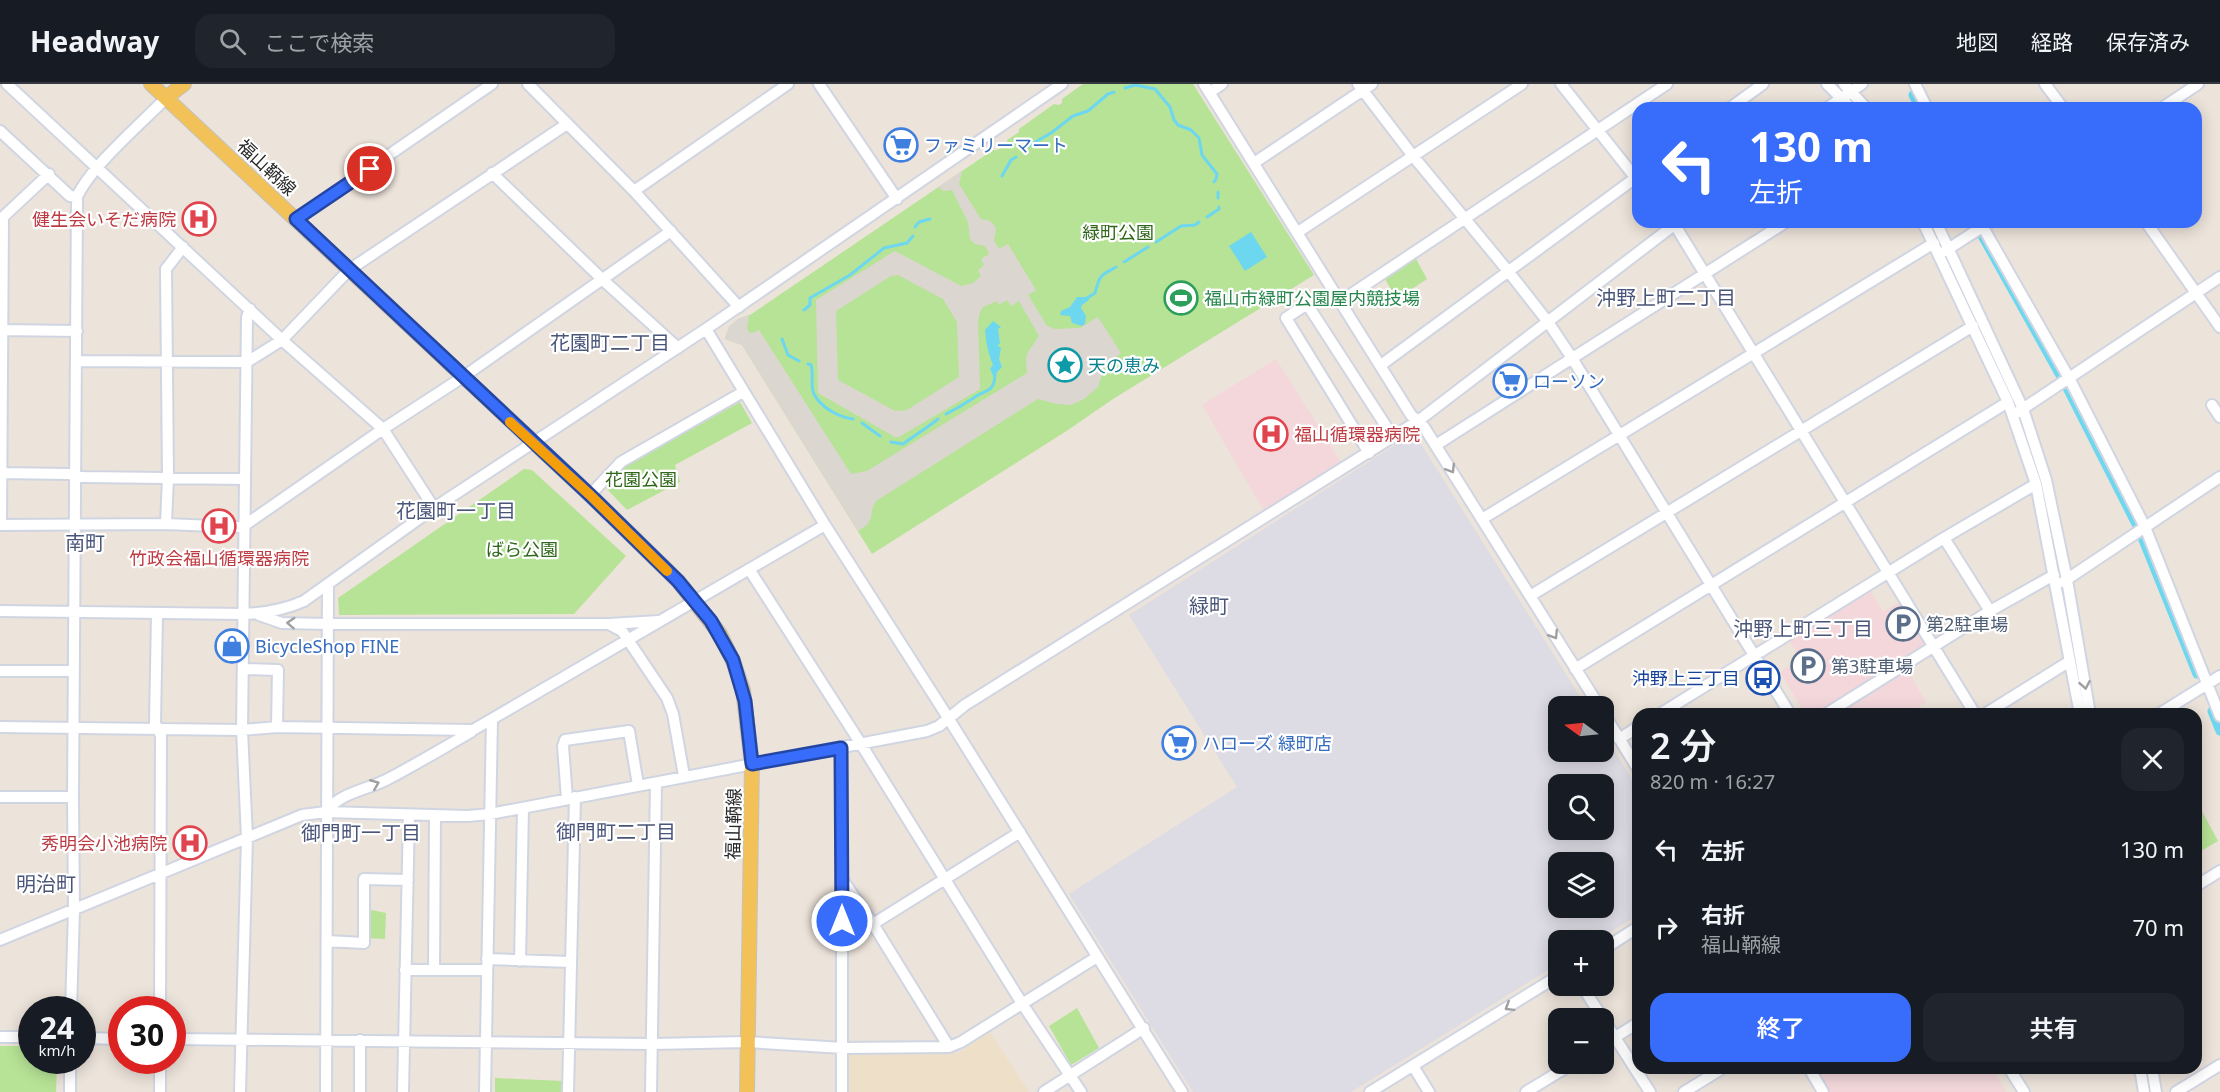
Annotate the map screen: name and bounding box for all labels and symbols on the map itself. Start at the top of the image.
supermarket icon: ファミリーマート [883,127,919,163]
place label: ファミリーマート [924,133,1068,157]
street label: 福山鞆線 [232,134,302,200]
pin [344,143,395,194]
hospital icon: 健生会いそだ病院 [181,201,217,237]
place label: 健生会いそだ病院 [32,207,176,231]
park label: 緑町公園 [1082,220,1154,244]
sports icon: 福山市緑町公園屋内競技場 [1163,280,1199,316]
district label: 沖野上町二丁目 [1596,284,1736,311]
place label: 福山市緑町公園屋内競技場 [1204,286,1420,310]
district label: 花園町二丁目 [550,329,670,356]
place icon: 天の恵み [1047,347,1083,383]
place label: 天の恵み [1088,353,1160,377]
supermarket icon: ローソン [1492,363,1528,399]
place label: ローソン [1533,369,1605,393]
hospital icon: 福山循環器病院 [1253,416,1289,452]
place label: 福山循環器病院 [1294,422,1420,446]
one-way arrow [1444,462,1455,473]
park label: 花園公園 [605,467,677,491]
district label: 花園町一丁目 [396,497,516,524]
hospital icon: 竹政会福山循環器病院 [201,508,237,544]
district label: 南町 [65,529,105,556]
park label: ばら公園 [486,537,558,561]
place label: 竹政会福山循環器病院 [129,546,309,570]
district label: 緑町 [1189,592,1229,619]
parking icon: 第2駐車場 [1885,606,1921,642]
place label: 第2駐車場 [1926,612,2008,636]
district label: 沖野上町三丁目 [1733,615,1873,642]
one-way arrow [286,616,295,629]
shop icon: BicycleShop FINE [214,628,250,664]
one-way arrow [1546,628,1557,639]
place label: BicycleShop FINE [255,634,399,658]
parking icon: 第3駐車場 [1790,648,1826,684]
place label: 第3駐車場 [1831,654,1913,678]
bus stop icon: 沖野上三丁目 [1745,660,1781,696]
place label: 沖野上三丁目 [1632,666,1740,690]
one-way arrow [2078,680,2091,690]
north arrow [1548,696,1614,762]
supermarket icon: ハローズ 緑町店 [1161,725,1197,761]
place label: ハローズ 緑町店 [1202,731,1332,755]
one-way arrow [369,779,380,791]
street label: 福山鞆線 [720,788,746,860]
district label: 御門町二丁目 [556,818,676,845]
district label: 御門町一丁目 [301,819,421,846]
hospital icon: 秀明会小池病院 [172,825,208,861]
place label: 秀明会小池病院 [41,831,167,855]
district label: 明治町 [16,870,76,897]
position arrow [810,889,874,953]
speed limit sign: 30 [108,996,186,1074]
one-way arrow [1505,1000,1515,1012]

